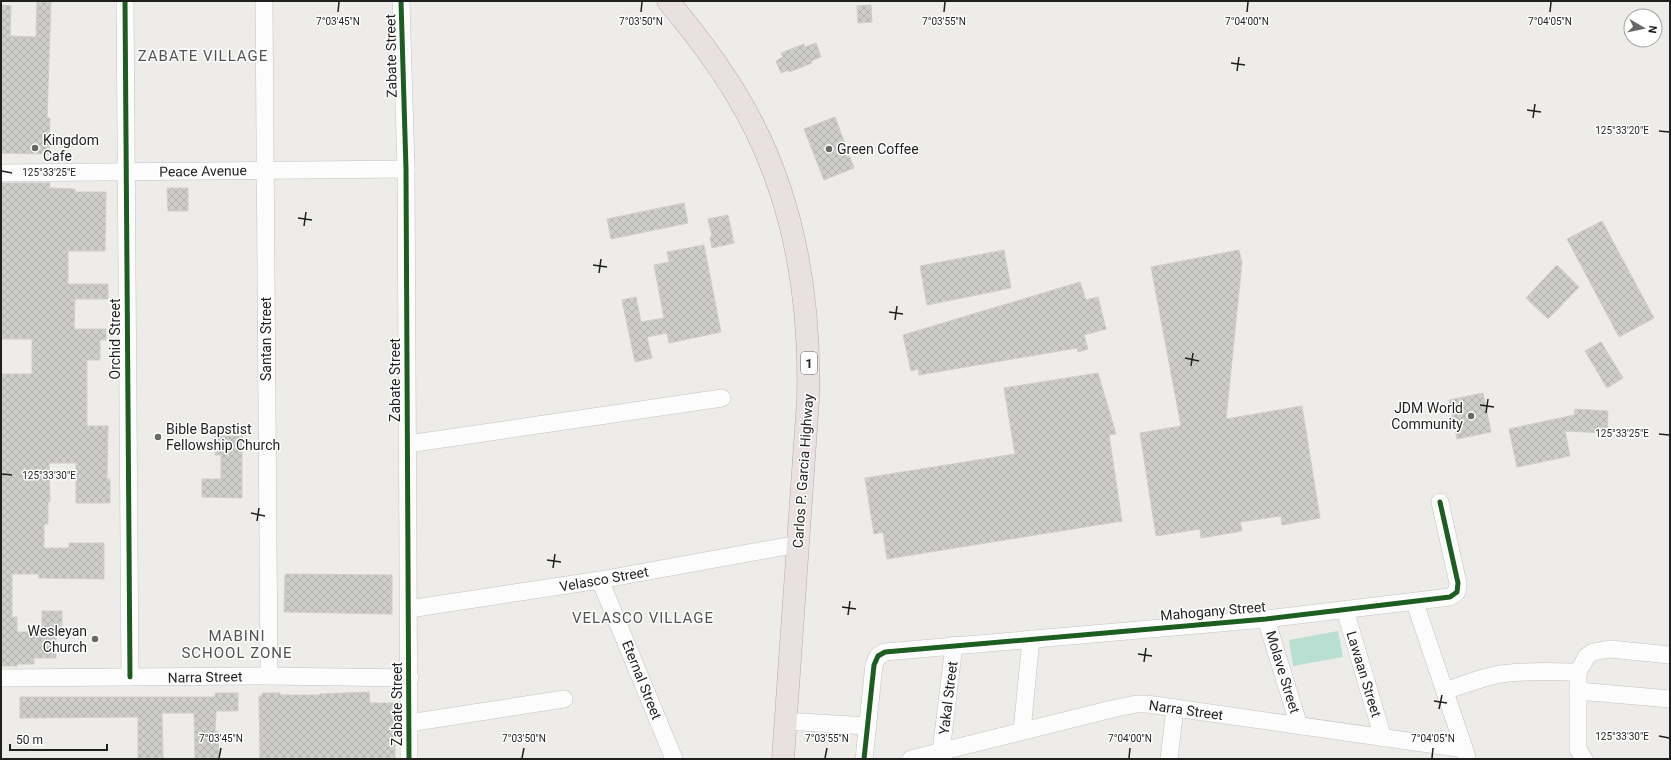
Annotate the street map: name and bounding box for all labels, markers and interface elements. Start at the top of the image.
north arrow [1623,8,1663,48]
street label: Zabate Street [382,14,400,98]
text: 7°03'45"N [316,16,360,27]
text: 7°03'50"N [619,16,663,27]
text: 7°03'55"N [922,16,966,27]
text: 7°04'00"N [1225,16,1269,27]
text: 7°04'05"N [1528,16,1572,27]
text: N [1645,25,1659,35]
district label: ZABATE VILLAGE [138,47,268,65]
text: 125°33'20"E [1595,125,1649,136]
place label: Kingdom Cafe [43,132,99,164]
place label: Green Coffee [837,141,919,157]
marker: Kingdom Cafe [30,143,40,153]
marker: Green Coffee [824,144,834,154]
street label: Peace Avenue [159,162,247,180]
text: 125°33'25"E [22,167,76,178]
street label: Santan Street [258,297,274,381]
street label: Orchid Street [107,298,123,380]
street label: Zabate Street [387,338,403,422]
road number: 1 [801,352,817,374]
street label: Carlos P. Garcia Highway [790,393,816,549]
place label: JDM World Community [1391,400,1463,432]
marker: JDM World Community [1466,411,1476,421]
place label: Bible Bapstist Fellowship Church [166,421,280,453]
text: 125°33'25"E [1595,428,1649,439]
marker: Bible Bapstist Fellowship Church [153,432,163,442]
text: 125°33'30"E [22,470,76,481]
street label: Velasco Street [558,563,650,595]
street label: Mahogany Street [1160,598,1267,624]
district label: VELASCO VILLAGE [572,609,714,627]
place label: Wesleyan Church [28,623,87,655]
district label: MABINI SCHOOL ZONE [181,627,293,662]
street label: Molave Street [1263,629,1303,716]
street label: Lawaan Street [1343,629,1385,719]
marker: Wesleyan Church [90,634,100,644]
street label: Eternal Street [619,638,665,722]
street label: Yakal Street [936,660,961,736]
street label: Zabate Street [389,662,405,746]
street label: Narra Street [167,668,243,686]
street label: Narra Street [1148,697,1225,723]
scale bar [10,726,107,752]
text: 125°33'30"E [1595,731,1649,742]
text: 50 m [16,733,43,747]
text: 7°03'45"N [199,733,243,744]
text: 7°03'50"N [502,733,546,744]
text: 7°03'55"N [805,733,849,744]
text: 7°04'00"N [1108,733,1152,744]
text: 7°04'05"N [1411,733,1455,744]

